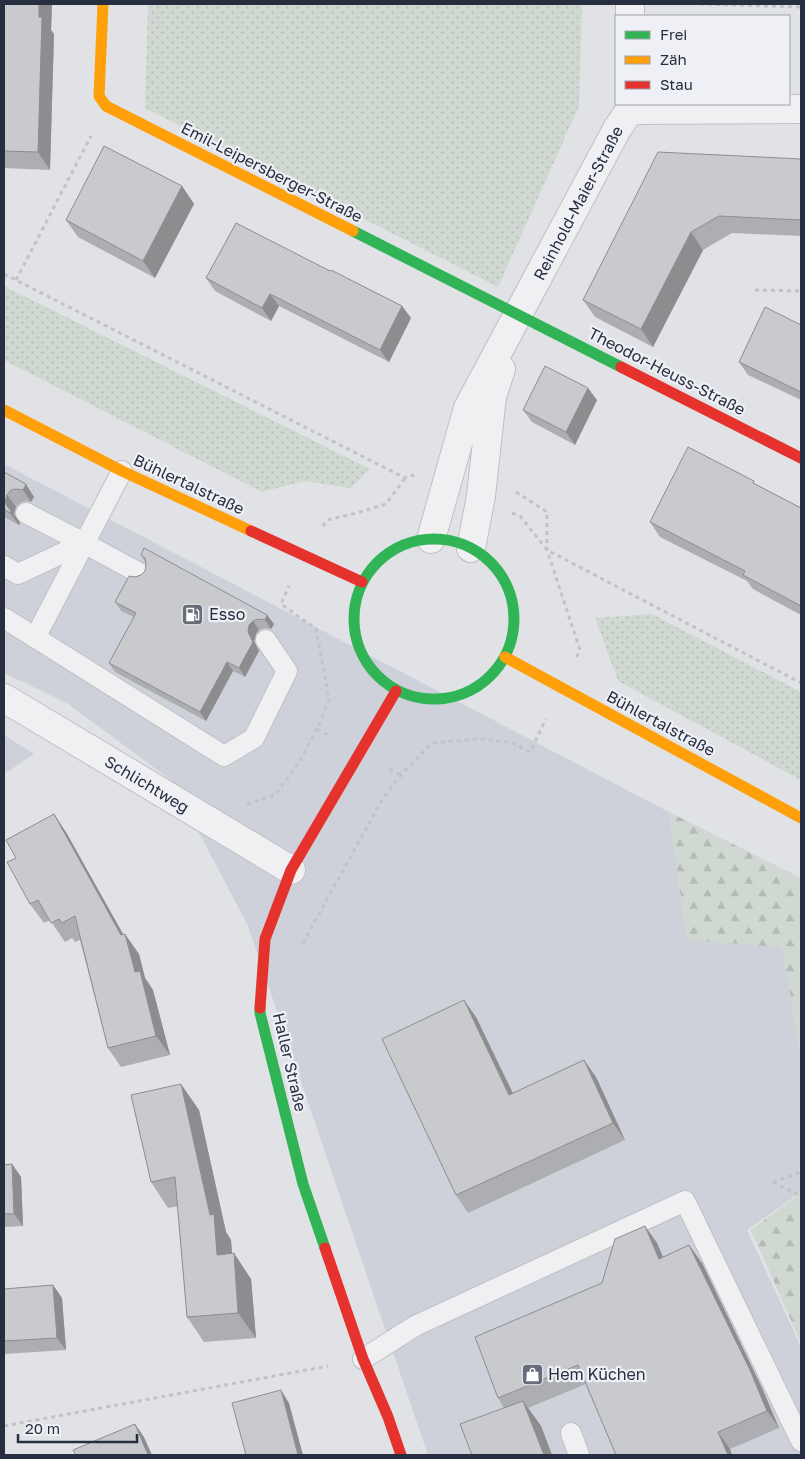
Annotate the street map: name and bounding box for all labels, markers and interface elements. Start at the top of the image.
legend [615,15,790,105]
text: Frei [660,25,687,43]
text: Zäh [660,50,687,68]
text: Stau [660,75,693,93]
street label: Emil-Leipersberger-Straße [178,118,366,226]
street label: Reinhold-Maier-Straße [529,122,627,284]
street label: Theodor-Heuss-Straße [585,323,749,419]
street label: Bühlertalstraße [130,450,248,518]
fuel station icon: Esso [181,602,205,626]
place label: Esso [209,604,245,624]
street label: Bühlertalstraße [603,686,719,760]
street label: Schlichtweg [101,751,193,817]
street label: Haller Straße [269,1011,311,1113]
shop icon: Hem Küchen [520,1362,544,1386]
place label: Hem Küchen [548,1364,646,1384]
scale bar [18,1412,136,1444]
text: 20 m [25,1419,60,1437]

